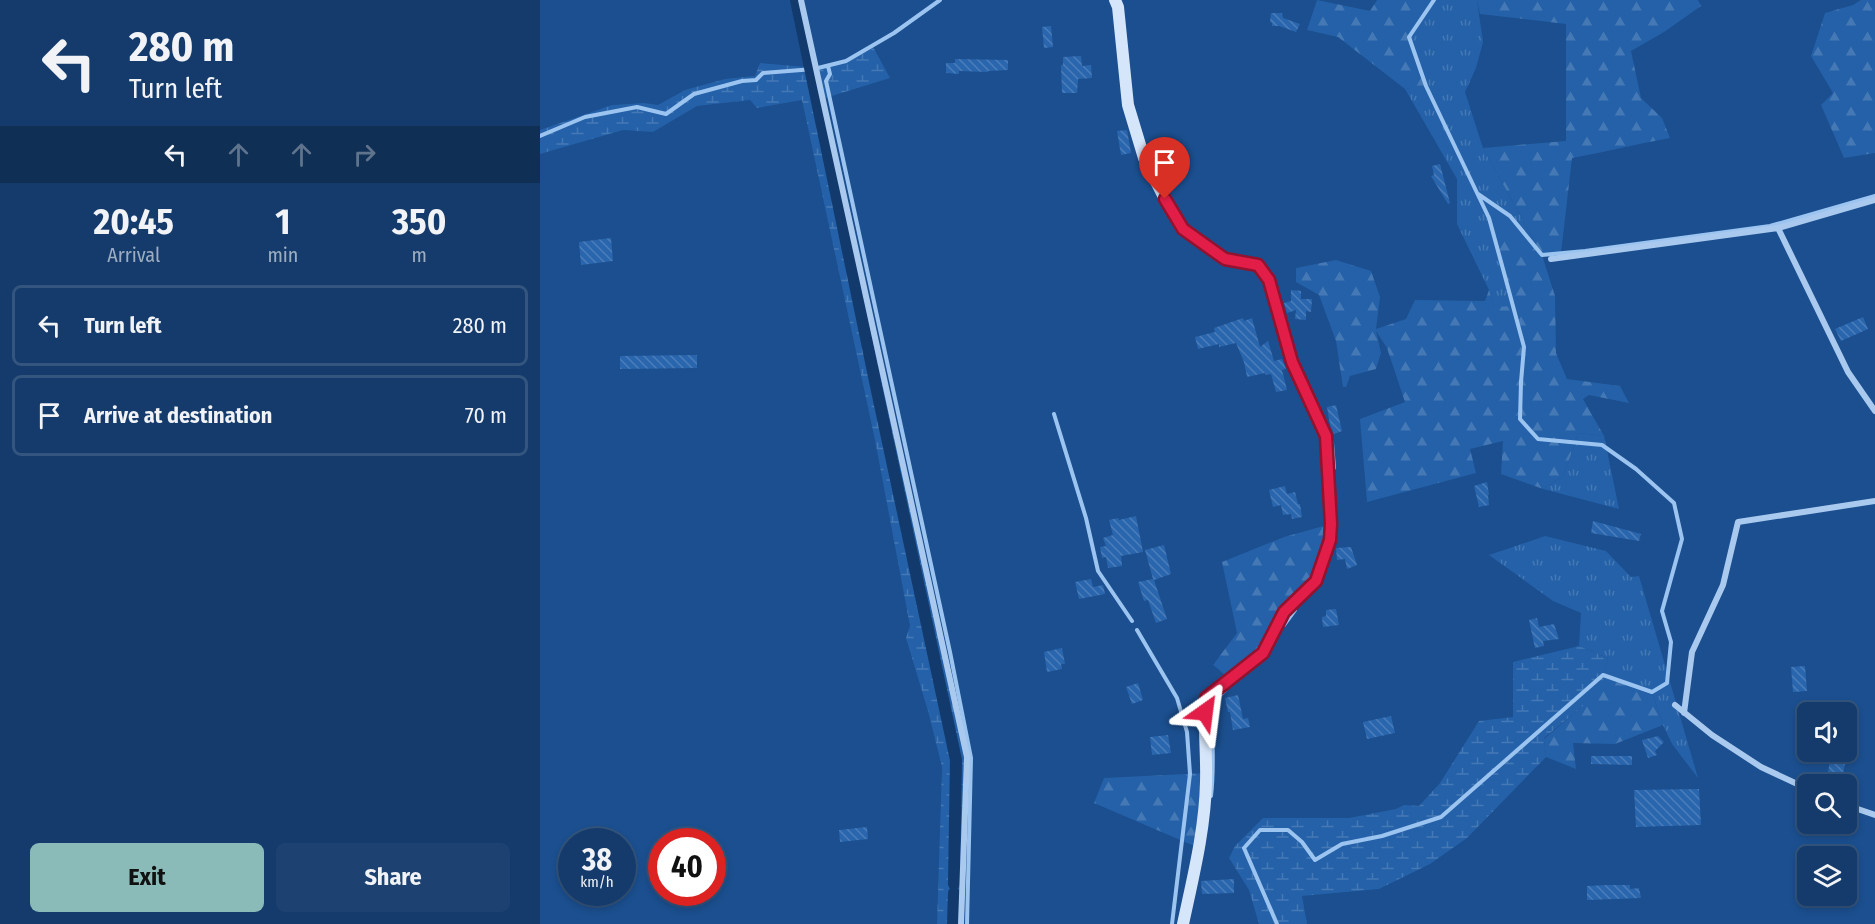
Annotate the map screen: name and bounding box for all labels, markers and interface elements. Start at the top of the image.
text: 280 m [129,22,234,72]
icon: left [30,24,108,102]
text: Turn left [129,73,222,105]
pin [1139,137,1190,199]
icon: left [159,138,192,171]
icon: ahead [222,138,255,171]
icon: ahead [285,138,318,171]
icon: right [348,138,381,171]
icon: arrive [1148,146,1181,179]
text: 20:45 [94,200,174,244]
text: 1 [275,200,291,244]
text: 350 [392,200,446,244]
text: Arrival [107,243,160,267]
text: min [267,243,298,267]
text: m [412,243,427,267]
icon: left [33,309,66,342]
text: Turn left [84,312,162,339]
text: 280 m [453,312,507,339]
icon: arrive [33,399,66,432]
text: Arrive at destination [84,402,272,429]
text: 70 m [465,402,507,429]
position arrow [1173,680,1237,744]
map controls [1797,702,1857,906]
button: sound [1797,702,1857,762]
button: search [1797,774,1857,834]
speed limit sign: 40 [648,828,726,906]
text: 38 [582,842,612,878]
button: Exit [30,843,264,912]
button: Share [276,843,510,912]
button: layers [1797,846,1857,906]
text: km/h [580,873,614,891]

